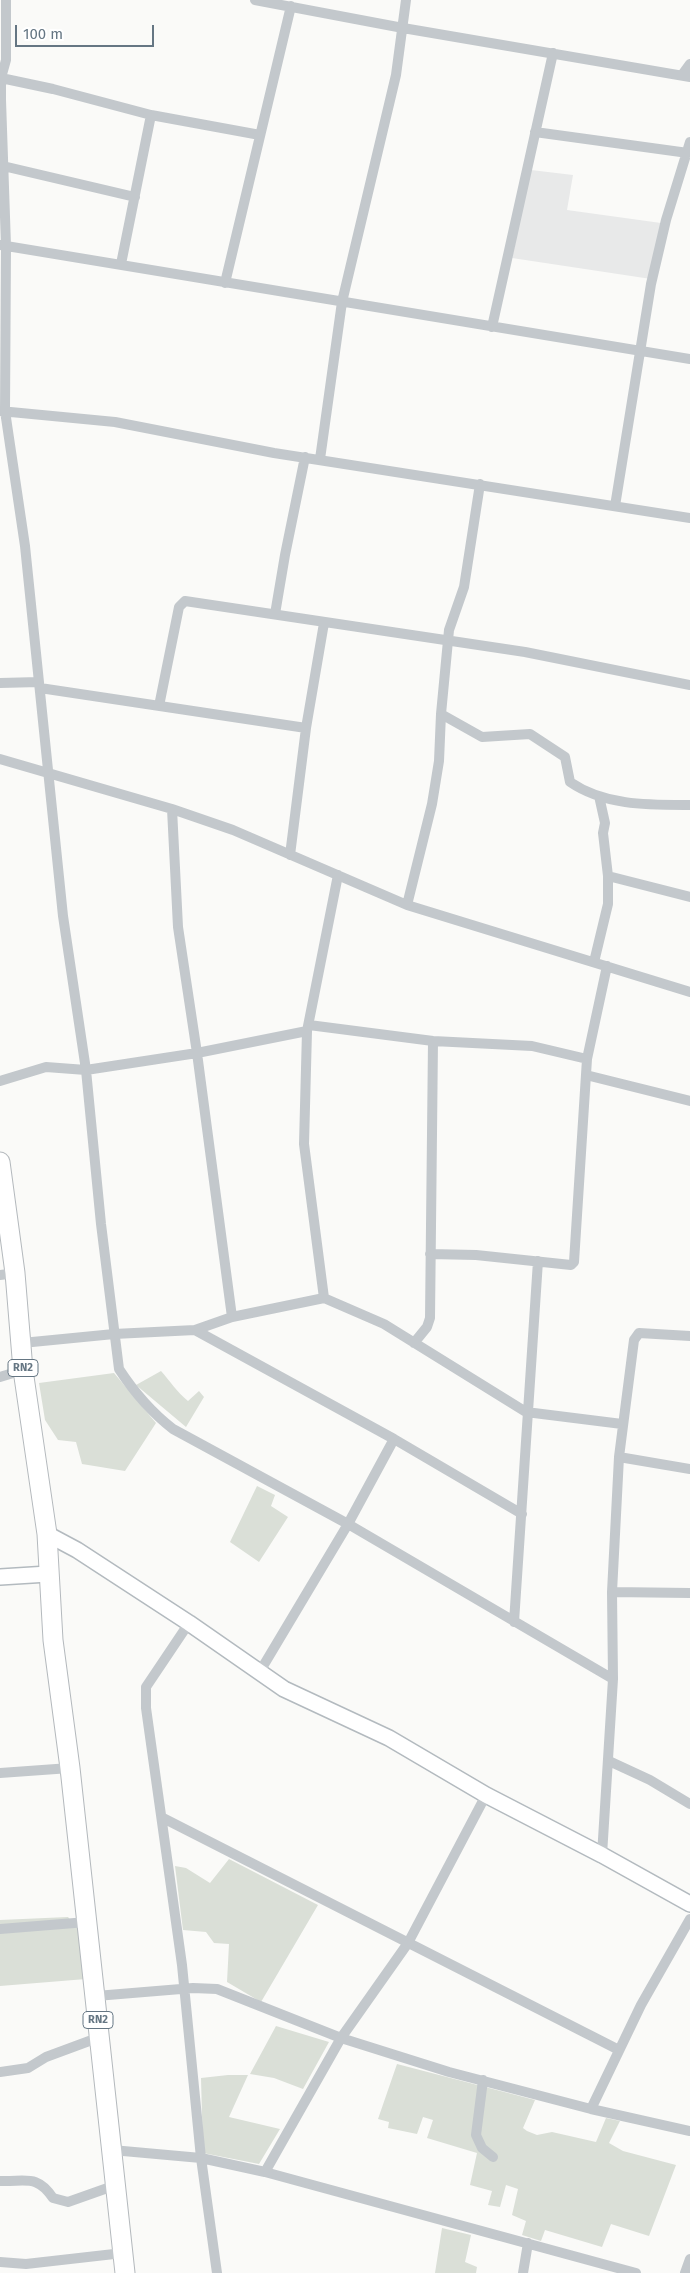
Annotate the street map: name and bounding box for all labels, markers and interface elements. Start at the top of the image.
scale bar [18,15,156,47]
text: 100 m [23,25,63,43]
road number: RN2 [8,1360,38,1376]
road number: RN2 [83,2012,113,2028]

